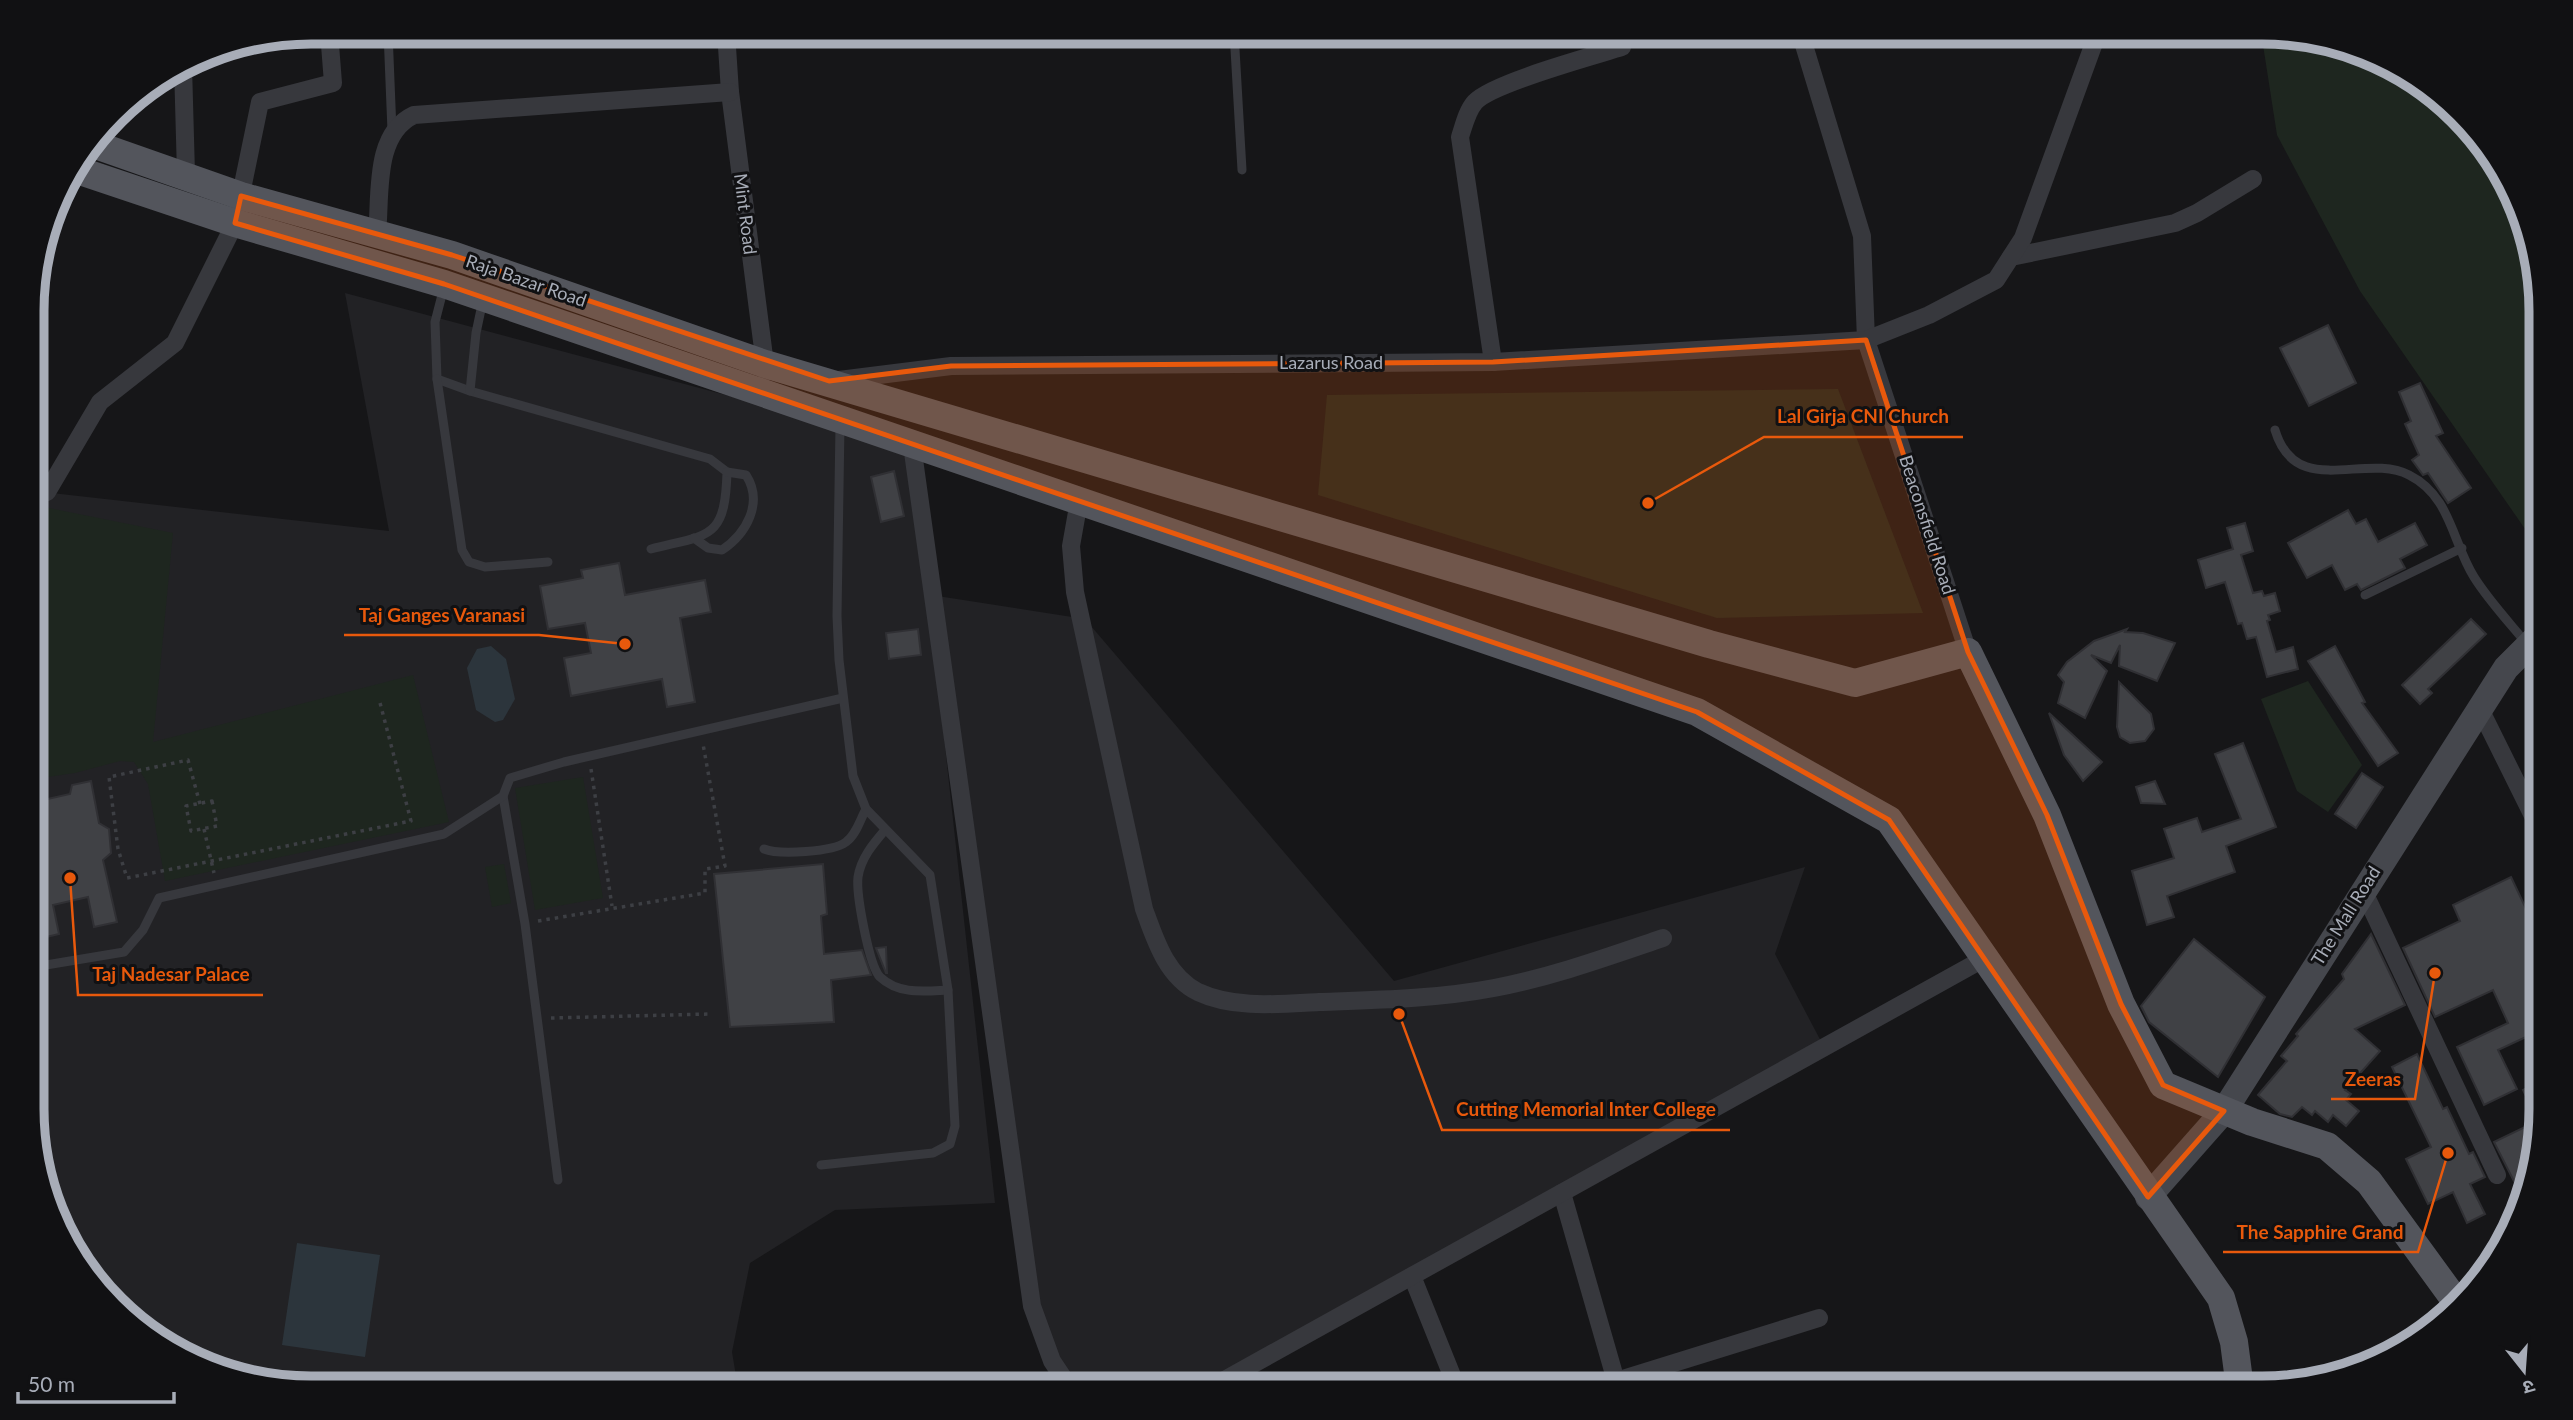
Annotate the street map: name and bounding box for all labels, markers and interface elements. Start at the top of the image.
street label: Mint Road [730,172,762,256]
street label: Raja Bazar Road [463,249,590,311]
street label: Lazarus Road [1279,351,1383,373]
callout: Lal Girja CNI Church [1764,397,1963,437]
text: Lal Girja CNI Church [1777,404,1949,427]
street label: Beaconsfield Road [1895,452,1961,597]
callout: Taj Ganges Varanasi [344,595,539,635]
text: Taj Ganges Varanasi [359,603,525,626]
street label: The Mall Road [2306,862,2384,969]
callout: Taj Nadesar Palace [78,955,263,995]
text: Taj Nadesar Palace [92,962,250,985]
callout: Zeeras [2331,1059,2415,1099]
text: Zeeras [2345,1067,2401,1090]
callout: Cutting Memorial Inter College [1442,1090,1730,1130]
text: Cutting Memorial Inter College [1456,1097,1716,1120]
callout: The Sapphire Grand [2223,1212,2418,1252]
text: The Sapphire Grand [2236,1220,2404,1243]
north arrow [2489,1336,2559,1406]
scale bar [18,1360,173,1404]
text: 50 m [28,1371,75,1396]
text: उ [2520,1375,2538,1401]

